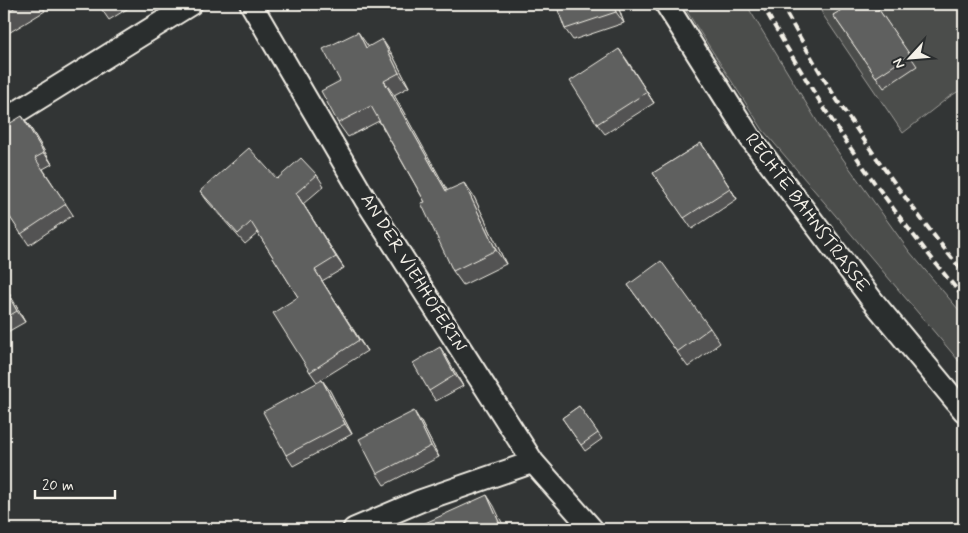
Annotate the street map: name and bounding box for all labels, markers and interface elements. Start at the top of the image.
north arrow [886,32,936,82]
text: N [889,55,909,71]
street label: RECHTE BAHNSTRASSE [739,129,875,298]
street label: AN DER VIEHHOFERIN [354,189,472,357]
scale bar [35,468,115,500]
text: 20 m [42,476,74,496]

